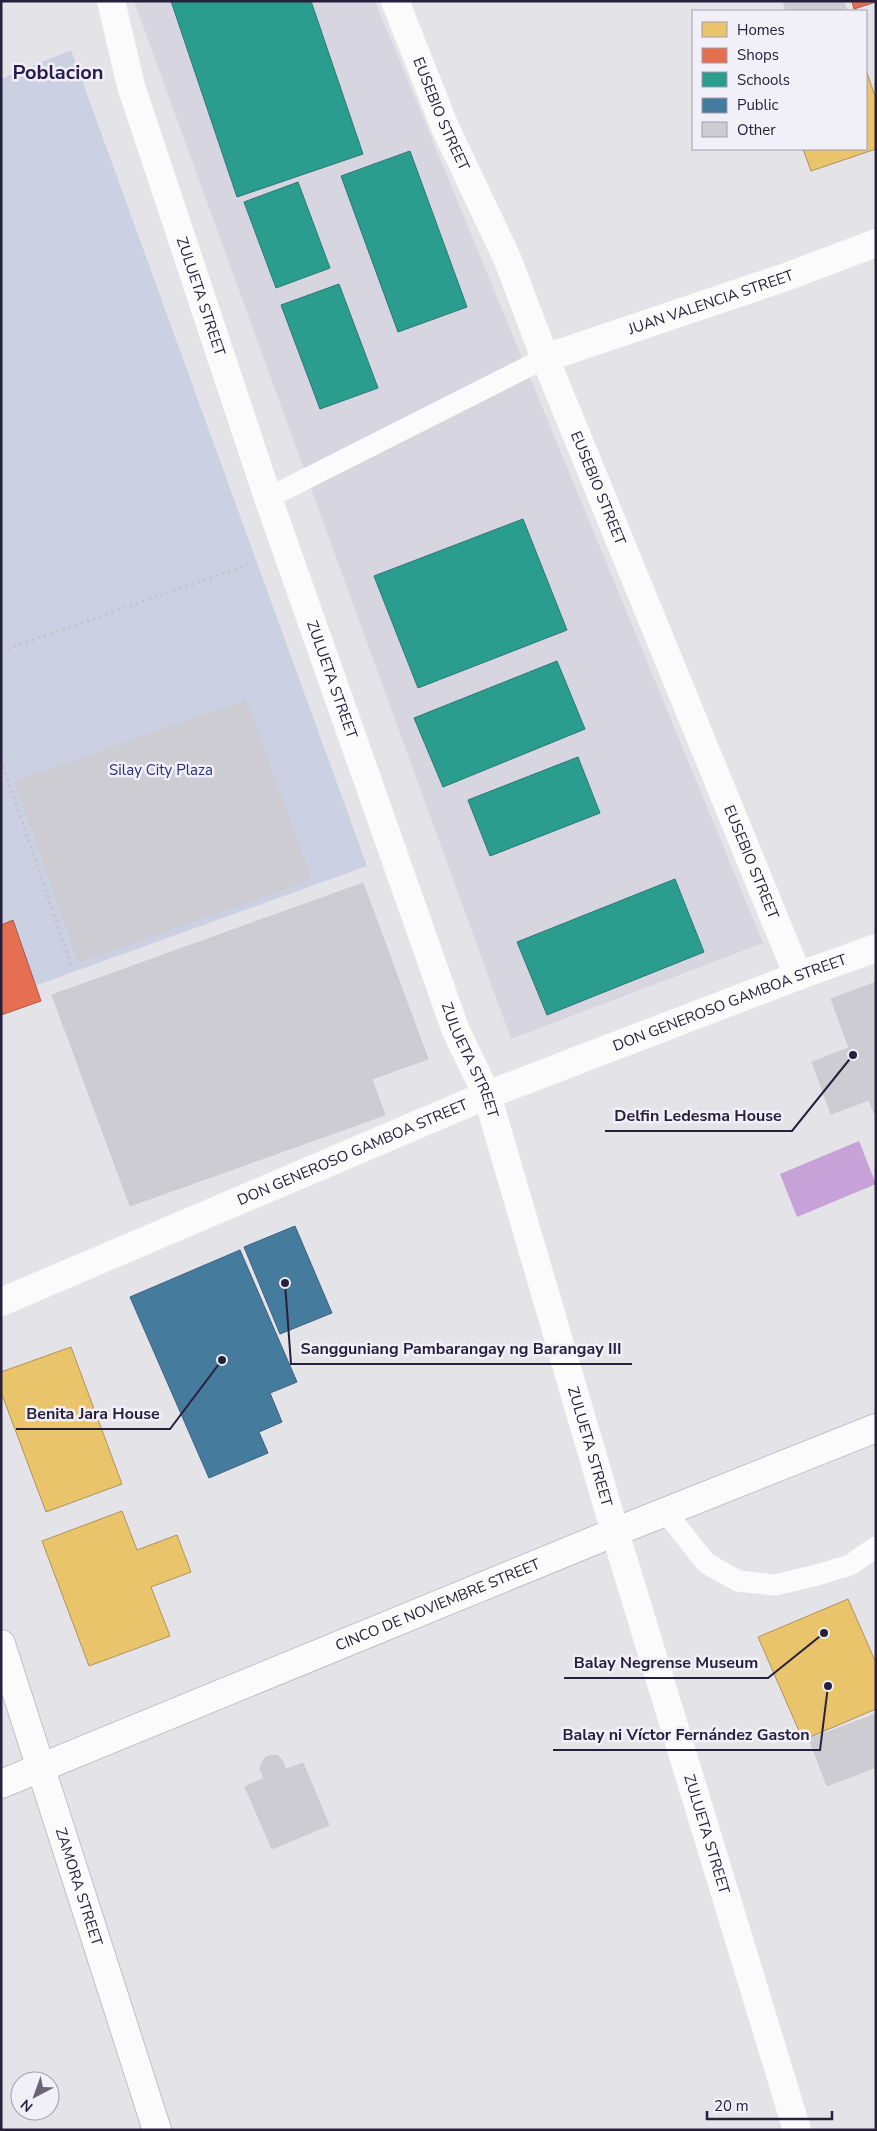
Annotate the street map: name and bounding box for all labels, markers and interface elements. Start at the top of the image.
legend [692,10,867,150]
text: Homes [737,20,785,40]
text: Shops [737,45,779,65]
street label: EUSEBIO STREET [408,54,474,174]
district label: Poblacion [12,59,104,86]
text: Schools [737,70,790,90]
text: Public [737,95,778,115]
text: Other [737,120,776,140]
street label: ZULUETA STREET [172,234,230,358]
street label: JUAN VALENCIA STREET [625,265,796,340]
street label: EUSEBIO STREET [566,428,631,548]
street label: ZULUETA STREET [302,618,362,741]
park label: Silay City Plaza [109,760,213,780]
street label: EUSEBIO STREET [719,802,784,922]
street label: DON GENEROSO GAMBOA STREET [610,949,849,1056]
street label: ZULUETA STREET [437,1000,503,1120]
street label: DON GENEROSO GAMBOA STREET [234,1094,471,1210]
callout: Delfin Ledesma House [605,1100,792,1131]
text: Delfin Ledesma House [614,1105,782,1127]
callout: Sangguniang Pambarangay ng Barangay III [291,1333,632,1364]
text: Sangguniang Pambarangay ng Barangay III [301,1338,621,1360]
street label: ZULUETA STREET [563,1384,617,1509]
callout: Benita Jara House [16,1398,170,1429]
text: Benita Jara House [26,1403,160,1425]
street label: CINCO DE NOVIEMBRE STREET [332,1554,543,1656]
callout: Balay Negrense Museum [564,1647,768,1678]
text: Balay Negrense Museum [574,1652,758,1674]
callout: Balay ni Víctor Fernández Gaston [553,1719,820,1750]
text: Balay ni Víctor Fernández Gaston [562,1724,810,1746]
street label: ZULUETA STREET [679,1772,735,1896]
street label: ZAMORA STREET [51,1825,107,1948]
north arrow [10,2071,60,2121]
scale bar [707,2088,832,2120]
text: N [17,2095,37,2116]
text: 20 m [714,2096,749,2116]

